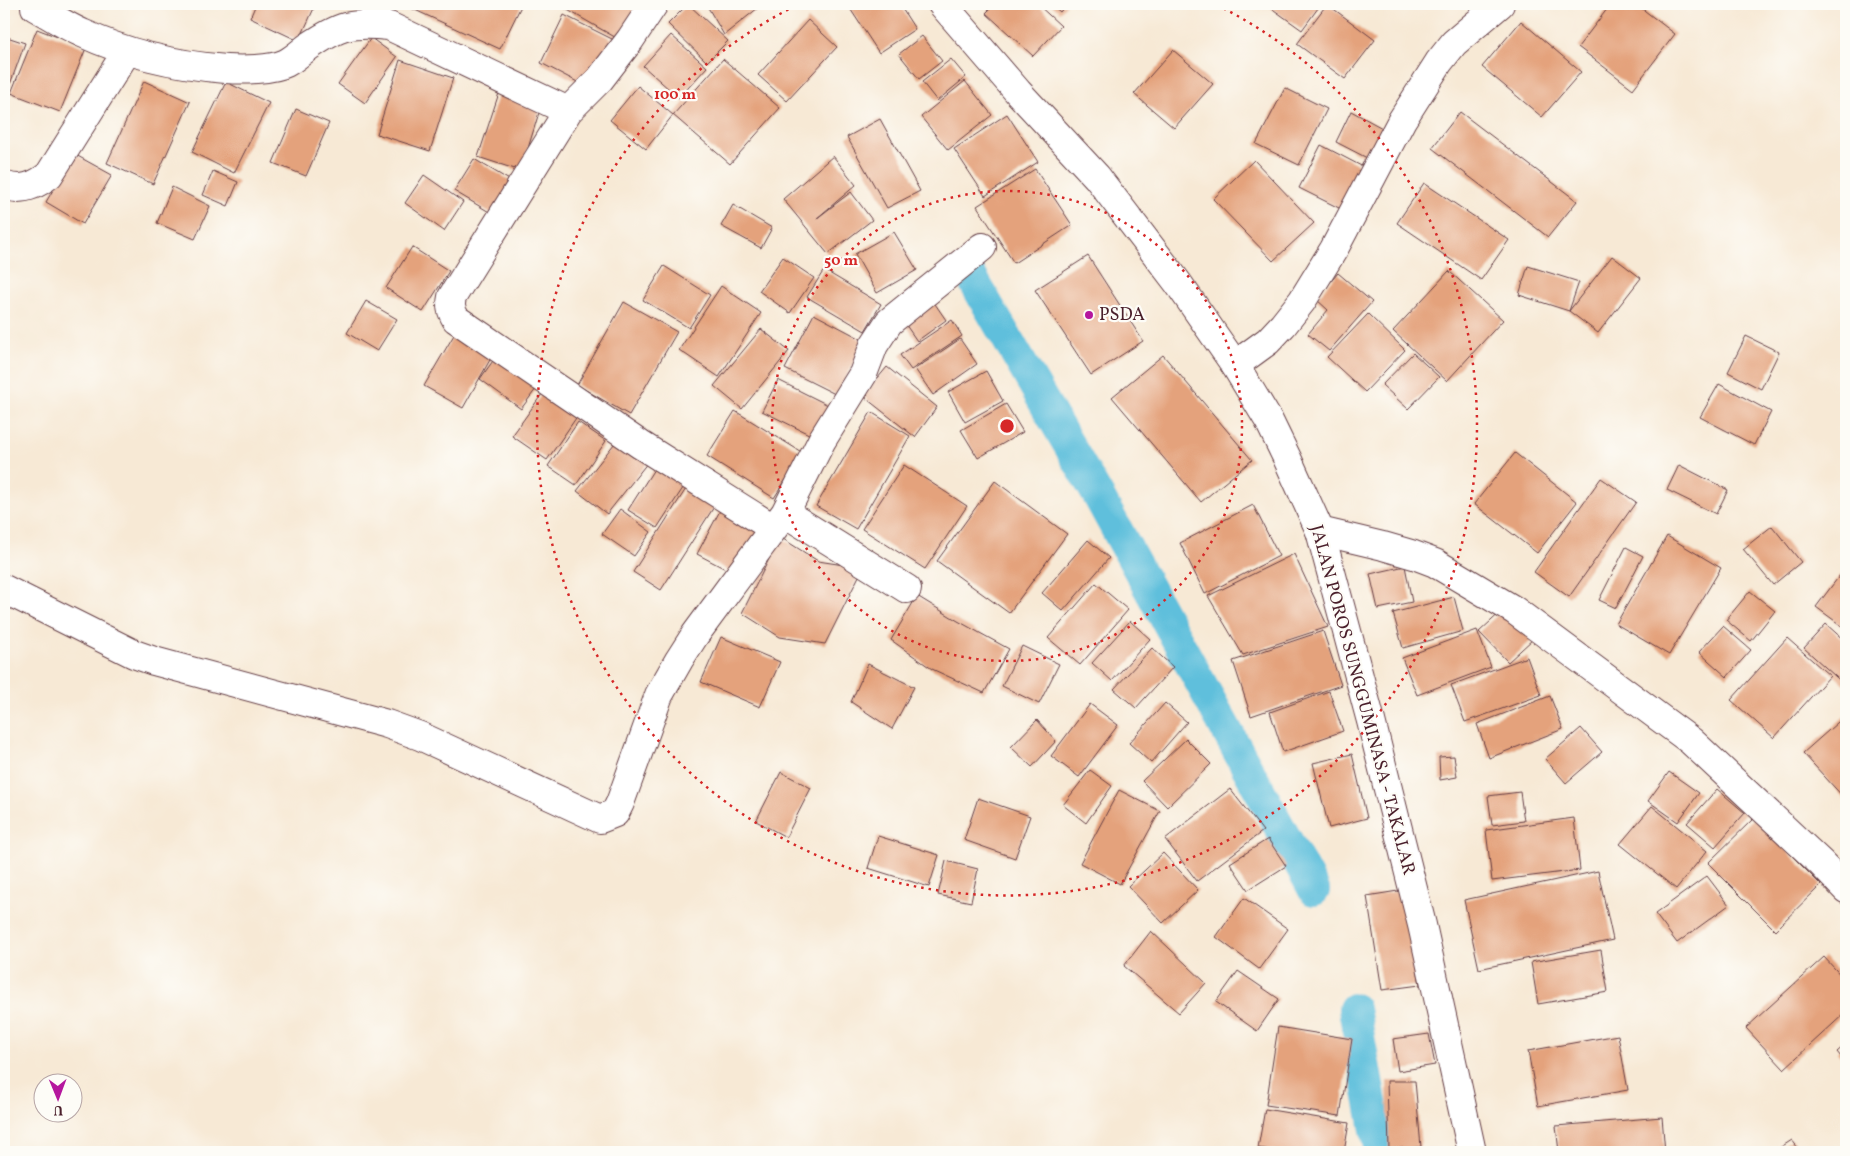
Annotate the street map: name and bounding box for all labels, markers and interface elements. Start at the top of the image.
text: 100 m [654,85,697,106]
text: 50 m [824,251,858,272]
place label: PSDA [1099,303,1145,328]
marker: PSDA [1083,309,1095,321]
centre of rings [998,417,1016,435]
street label: JALAN POROS SUNGGUMINASA - TAKALAR [1303,522,1421,878]
north arrow [32,1074,82,1124]
text: U [53,1100,63,1119]

